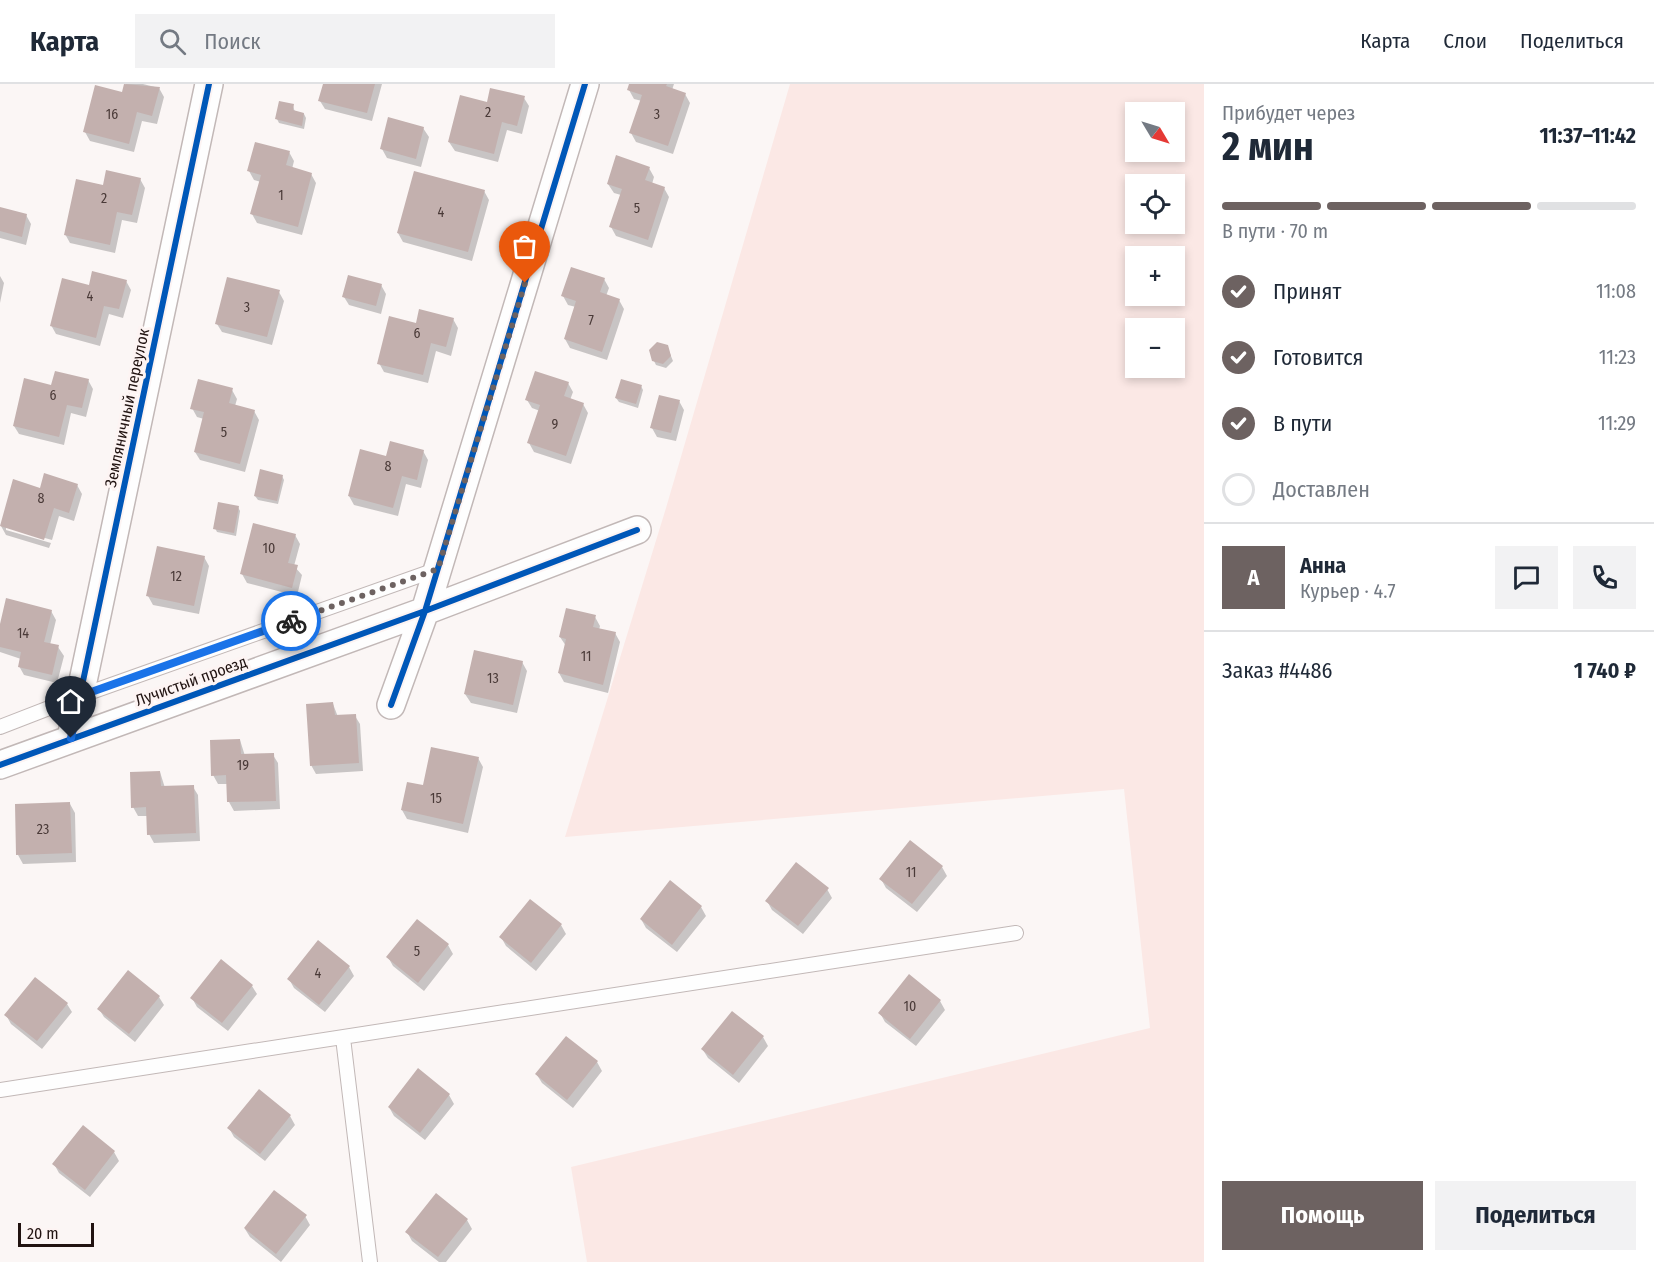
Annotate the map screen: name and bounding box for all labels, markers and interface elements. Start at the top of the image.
search box [135,14,555,68]
text: Карта [30,25,99,58]
icon: search [156,25,189,58]
text: Поиск [204,28,261,55]
text: Карта [1360,28,1410,54]
text: Слои [1443,28,1487,54]
text: Поделиться [1520,28,1624,54]
text: Прибудет через [1222,101,1355,125]
north arrow [1125,102,1185,162]
map controls [1125,102,1185,378]
house number: 2 [485,104,491,121]
house number: 16 [106,106,118,123]
house number: 3 [654,106,660,123]
text: 11:37–11:42 [1539,122,1636,149]
text: 2 мин [1222,124,1314,170]
button: locate [1125,174,1185,234]
house number: 1 [278,187,284,204]
house number: 2 [101,190,107,207]
house number: 5 [634,200,640,217]
house number: 4 [438,204,445,221]
text: В пути · 70 m [1222,219,1328,243]
pin [499,221,550,283]
icon: bag [508,230,541,263]
button: + [1125,246,1185,306]
icon: check [1222,275,1255,308]
text: Принят [1273,278,1341,305]
text: 11:08 [1596,279,1636,303]
house number: 4 [87,288,94,305]
house number: 3 [244,299,250,316]
house number: 7 [588,312,594,329]
button: − [1125,318,1185,378]
house number: 6 [414,325,421,342]
street label: Земляничный переулок [101,326,153,489]
icon: check [1222,341,1255,374]
text: Готовится [1273,344,1364,371]
text: 11:23 [1599,345,1636,369]
house number: 6 [50,387,57,404]
icon: check [1222,407,1255,440]
text: В пути [1273,410,1332,437]
text: 11:29 [1598,411,1636,435]
house number: 9 [552,416,559,433]
house number: 5 [221,424,227,441]
house number: 8 [385,458,392,475]
text: Доставлен [1273,476,1370,503]
house number: 8 [38,490,45,507]
house number: 10 [263,540,275,557]
button: chat [1495,546,1558,609]
button: phone [1573,546,1636,609]
text: Анна [1300,552,1346,579]
text: А [1248,564,1259,591]
house number: 12 [170,568,182,585]
text: Курьер · 4.7 [1300,579,1396,603]
courier [261,591,321,651]
icon: bike [275,605,308,638]
house number: 14 [17,625,29,642]
house number: 11 [581,648,591,665]
street label: Лучистый проезд [133,652,249,710]
text: Заказ #4486 [1222,657,1333,684]
text: 1 740 ₽ [1574,657,1636,684]
house number: 13 [487,670,499,687]
pin [45,676,96,738]
icon: home [54,685,87,718]
house number: 19 [237,757,249,774]
house number: 15 [430,790,442,807]
house number: 23 [37,821,49,838]
house number: 11 [906,864,916,881]
house number: 5 [414,943,420,960]
house number: 4 [315,965,322,982]
house number: 10 [904,998,916,1015]
button: Помощь [1222,1181,1423,1250]
button: Поделиться [1435,1181,1636,1250]
scale bar [18,1220,94,1248]
text: 20 m [27,1224,58,1243]

